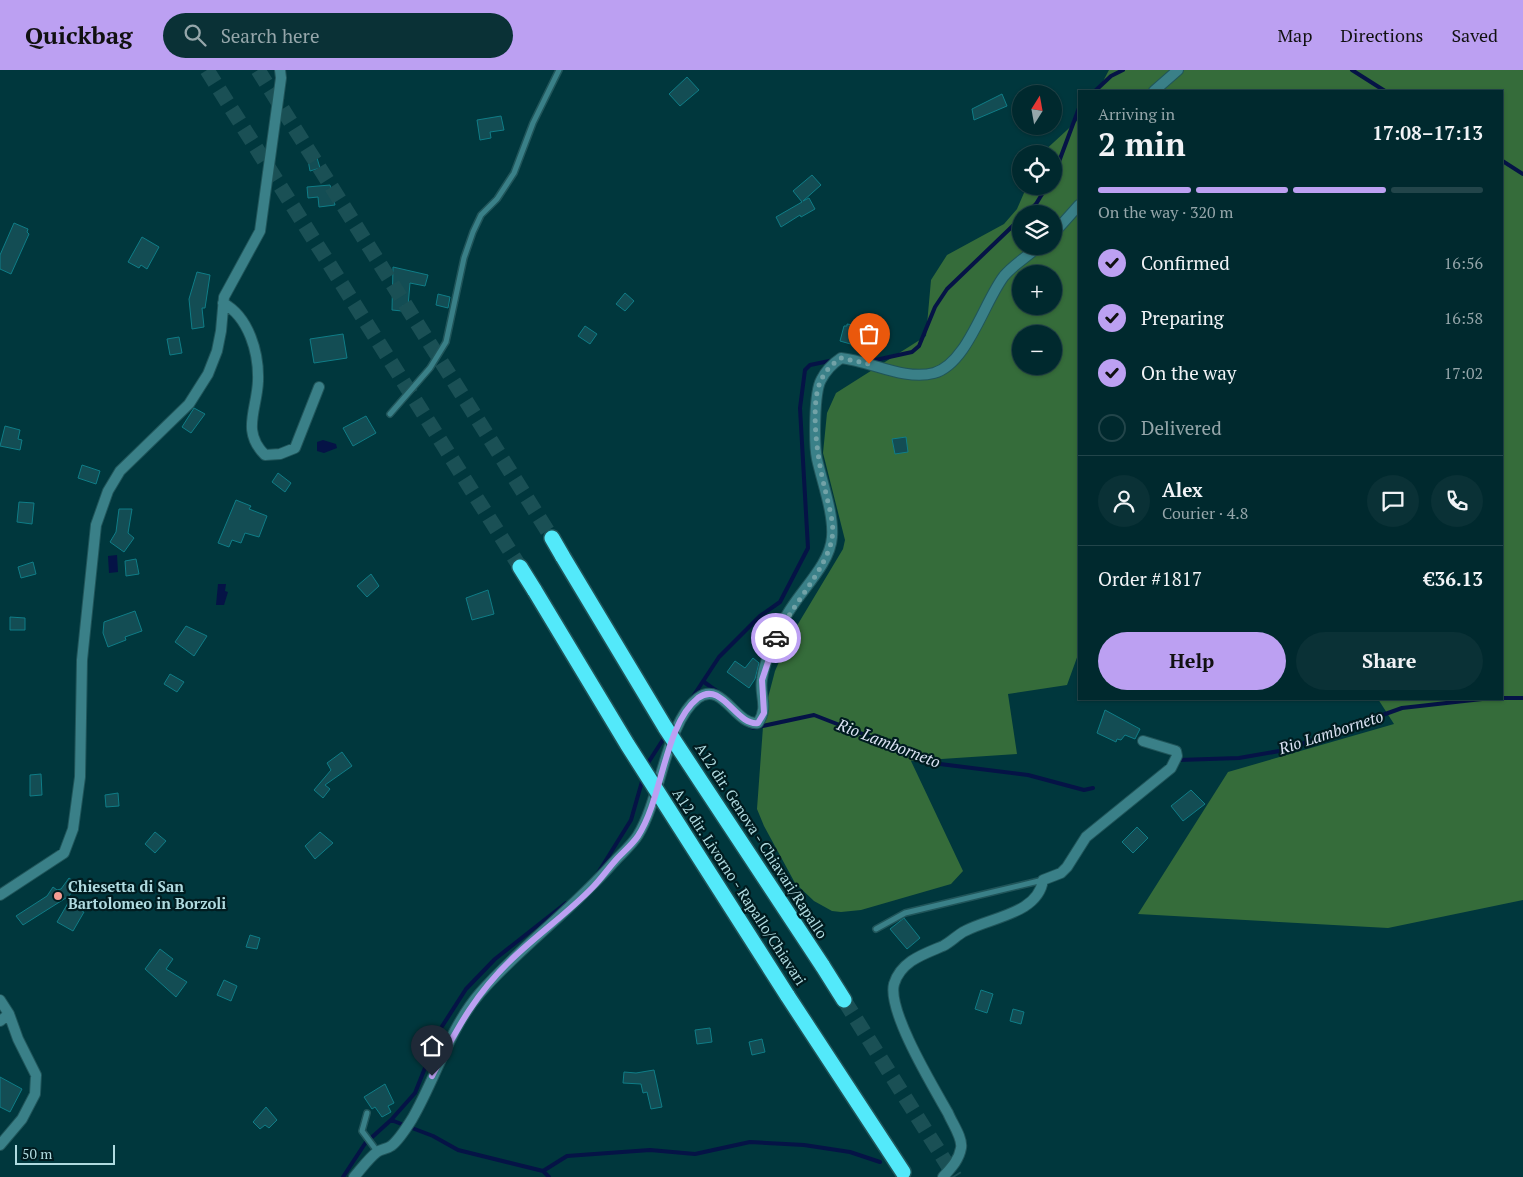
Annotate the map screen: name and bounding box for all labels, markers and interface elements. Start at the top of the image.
search box [163,13,513,58]
text: Quickbag [25,19,133,51]
icon: search [181,21,209,49]
text: Search here [221,23,319,48]
text: Map [1277,23,1312,47]
text: Directions [1340,23,1423,47]
text: Saved [1451,23,1498,47]
north arrow [1012,85,1062,135]
map controls [1012,85,1062,375]
text: Arriving in [1098,103,1175,125]
text: 17:08–17:13 [1372,120,1483,145]
text: 2 min [1098,123,1186,165]
button: locate [1012,145,1062,195]
text: On the way · 320 m [1098,201,1233,223]
button: layers [1012,205,1062,255]
icon: check [1098,249,1126,277]
text: Confirmed [1141,250,1230,275]
text: 16:56 [1444,252,1483,274]
button: + [1012,265,1062,315]
icon: check [1098,304,1126,332]
text: Preparing [1141,305,1224,330]
text: 16:58 [1444,307,1483,329]
pin [848,313,890,364]
icon: bag [855,320,883,348]
button: − [1012,325,1062,375]
icon: check [1098,359,1126,387]
text: On the way [1141,360,1236,385]
text: 17:02 [1444,362,1483,384]
text: Delivered [1141,415,1222,440]
button: person [1098,475,1150,527]
button: chat [1367,475,1419,527]
button: phone [1431,475,1483,527]
text: Alex [1162,477,1203,502]
text: Courier · 4.8 [1162,502,1248,524]
text: Order #1817 [1098,566,1202,591]
text: €36.13 [1424,566,1483,591]
courier [751,613,801,663]
icon: car [762,624,790,652]
button: Help [1098,632,1286,690]
button: Share [1296,632,1483,690]
water label: Rio Lamborneto [1275,705,1386,760]
water label: Rio Lamborneto [833,713,944,773]
street label: A12 dir. Genova - Chiavari/Rapallo [691,739,833,942]
street label: A12 dir. Livorno - Rapallo/Chiavari [669,784,811,989]
place label: Chiesetta di San Bartolomeo in Borzoli [68,876,226,913]
marker: Chiesetta di San Bartolomeo in Borzoli [52,890,64,902]
pin [411,1025,453,1076]
icon: home [418,1032,446,1060]
scale bar [15,1142,115,1165]
text: 50 m [22,1144,52,1163]

